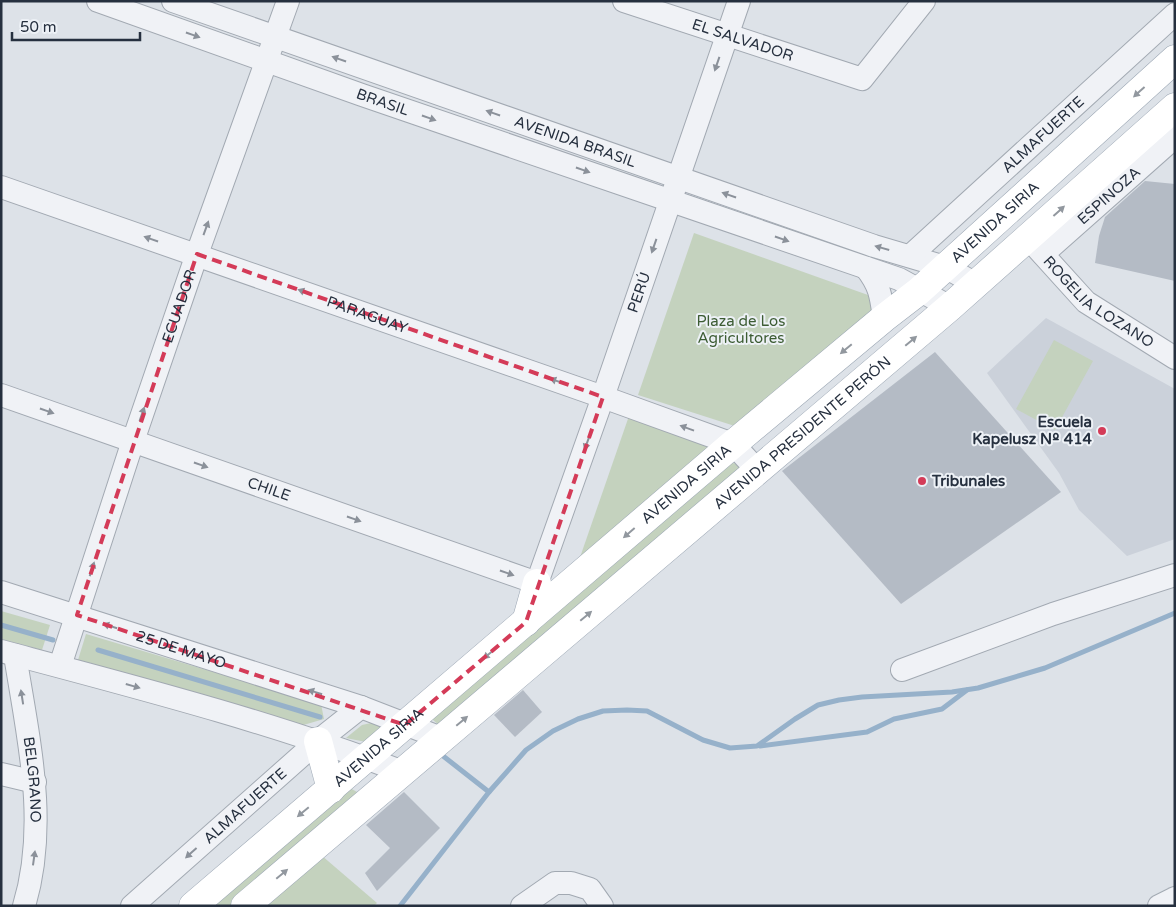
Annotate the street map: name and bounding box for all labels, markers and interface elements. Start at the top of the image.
scale bar [12,10,140,42]
street label: EL SALVADOR [690,15,796,65]
text: 50 m [20,18,57,36]
one-way arrow [186,31,201,39]
one-way arrow [331,55,346,63]
one-way arrow [713,57,721,72]
street label: BRASIL [354,85,412,120]
one-way arrow [1133,86,1145,98]
street label: ALMAFUERTE [998,93,1088,177]
one-way arrow [485,108,500,116]
street label: AVENIDA BRASIL [512,112,639,171]
one-way arrow [422,114,437,122]
street label: ESPINOZA [1074,163,1144,228]
one-way arrow [575,167,590,175]
street label: AVENIDA SIRIA [947,178,1043,267]
one-way arrow [721,191,736,198]
one-way arrow [1052,205,1065,216]
one-way arrow [203,220,210,235]
one-way arrow [144,235,159,242]
one-way arrow [775,235,790,243]
one-way arrow [650,239,657,254]
one-way arrow [875,244,890,252]
street label: ROGELIA LOZANO [1040,252,1157,351]
street label: ECUADOR [158,267,200,345]
street label: PERÚ [624,270,654,315]
one-way arrow [297,288,312,296]
street label: PARAGUAY [324,292,411,337]
park label: Plaza de Los Agricultores [697,312,785,347]
one-way arrow [904,336,917,347]
one-way arrow [840,344,853,355]
street label: AVENIDA PRESIDENTE PERÓN [710,352,894,513]
one-way arrow [550,376,565,384]
one-way arrow [139,407,147,422]
one-way arrow [40,408,55,415]
place label: Escuela Kapelusz Nº 414 [972,413,1093,449]
one-way arrow [680,423,694,431]
marker: Escuela Kapelusz Nº 414 [1096,425,1108,437]
one-way arrow [583,435,590,450]
street label: AVENIDA SIRIA [637,441,735,528]
one-way arrow [193,462,208,469]
place label: Tribunales [931,472,1005,490]
street label: CHILE [245,473,293,505]
marker: Tribunales [916,475,928,487]
one-way arrow [347,515,362,523]
one-way arrow [623,528,636,539]
one-way arrow [88,561,96,576]
one-way arrow [500,569,515,577]
one-way arrow [580,610,592,622]
one-way arrow [102,622,117,630]
street label: 25 DE MAYO [134,627,228,672]
one-way arrow [482,648,495,659]
one-way arrow [125,683,140,691]
one-way arrow [17,688,25,704]
one-way arrow [307,688,322,696]
street label: AVENIDA SIRIA [330,704,427,791]
one-way arrow [455,715,468,726]
street label: BELGRANO [20,736,45,823]
street label: ALMAFUERTE [200,764,290,847]
one-way arrow [298,806,310,818]
one-way arrow [186,847,198,859]
one-way arrow [30,850,38,866]
one-way arrow [276,869,289,880]

